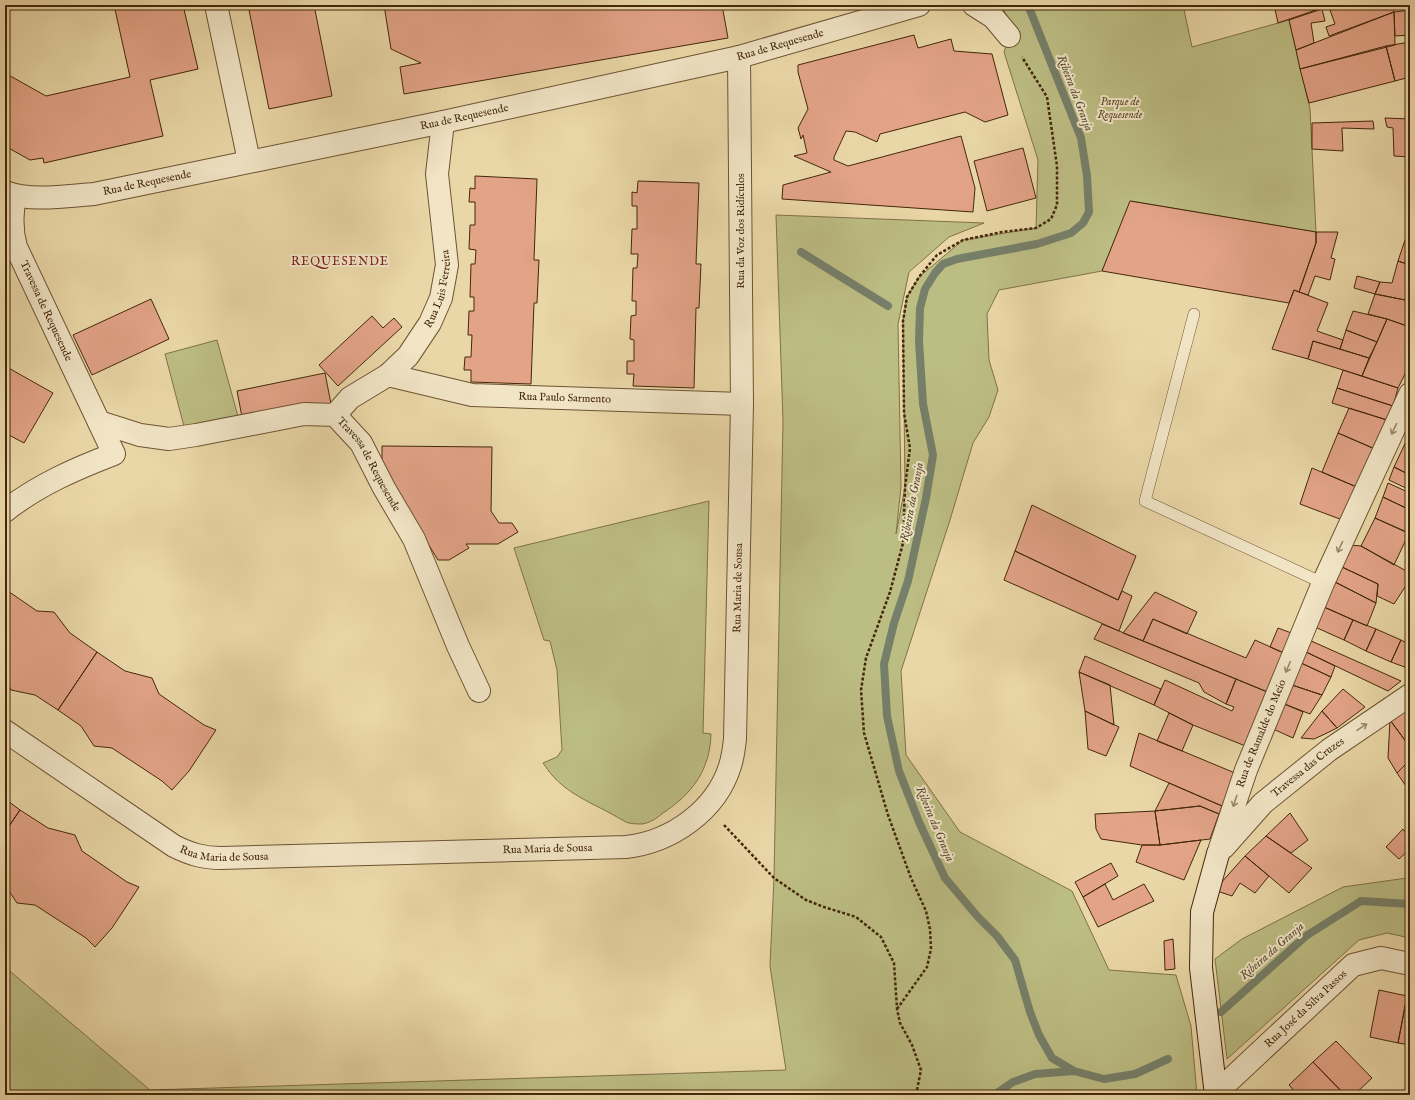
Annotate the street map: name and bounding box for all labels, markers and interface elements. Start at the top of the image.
street label: Rua de Requesende [735,26,825,64]
water label: Ribeira da Granja [1054,53,1096,133]
park label: Parque de Requesende [1098,95,1143,122]
street label: Rua de Requesende [419,101,510,134]
street label: Rua de Requesende [102,167,193,199]
street label: Rua da Voz dos Ridículos [734,173,748,289]
street label: Rua Luis Ferreira [422,249,454,331]
district label: REQUESENDE [291,254,389,269]
street label: Travessa de Requesende [17,259,75,363]
street label: Rua Paulo Sarmento [518,390,611,407]
street label: Travessa de Requesende [334,414,403,514]
one-way arrow [1390,423,1397,435]
water label: Ribeira da Granja [897,461,927,543]
one-way arrow [1335,541,1343,553]
street label: Rua Maria de Sousa [730,543,746,633]
one-way arrow [1284,660,1292,672]
street label: Rua de Ramalde do Meio [1234,677,1290,790]
one-way arrow [1356,723,1367,731]
street label: Travessa das Cruzes [1268,734,1347,801]
water label: Ribeira da Granja [912,784,958,864]
one-way arrow [1231,794,1239,806]
street label: Rua Maria de Sousa [502,841,593,857]
street label: Rua Maria de Sousa [177,843,269,865]
water label: Ribeira da Granja [1237,919,1307,983]
street label: Rua José da Silva Passos [1262,967,1350,1051]

